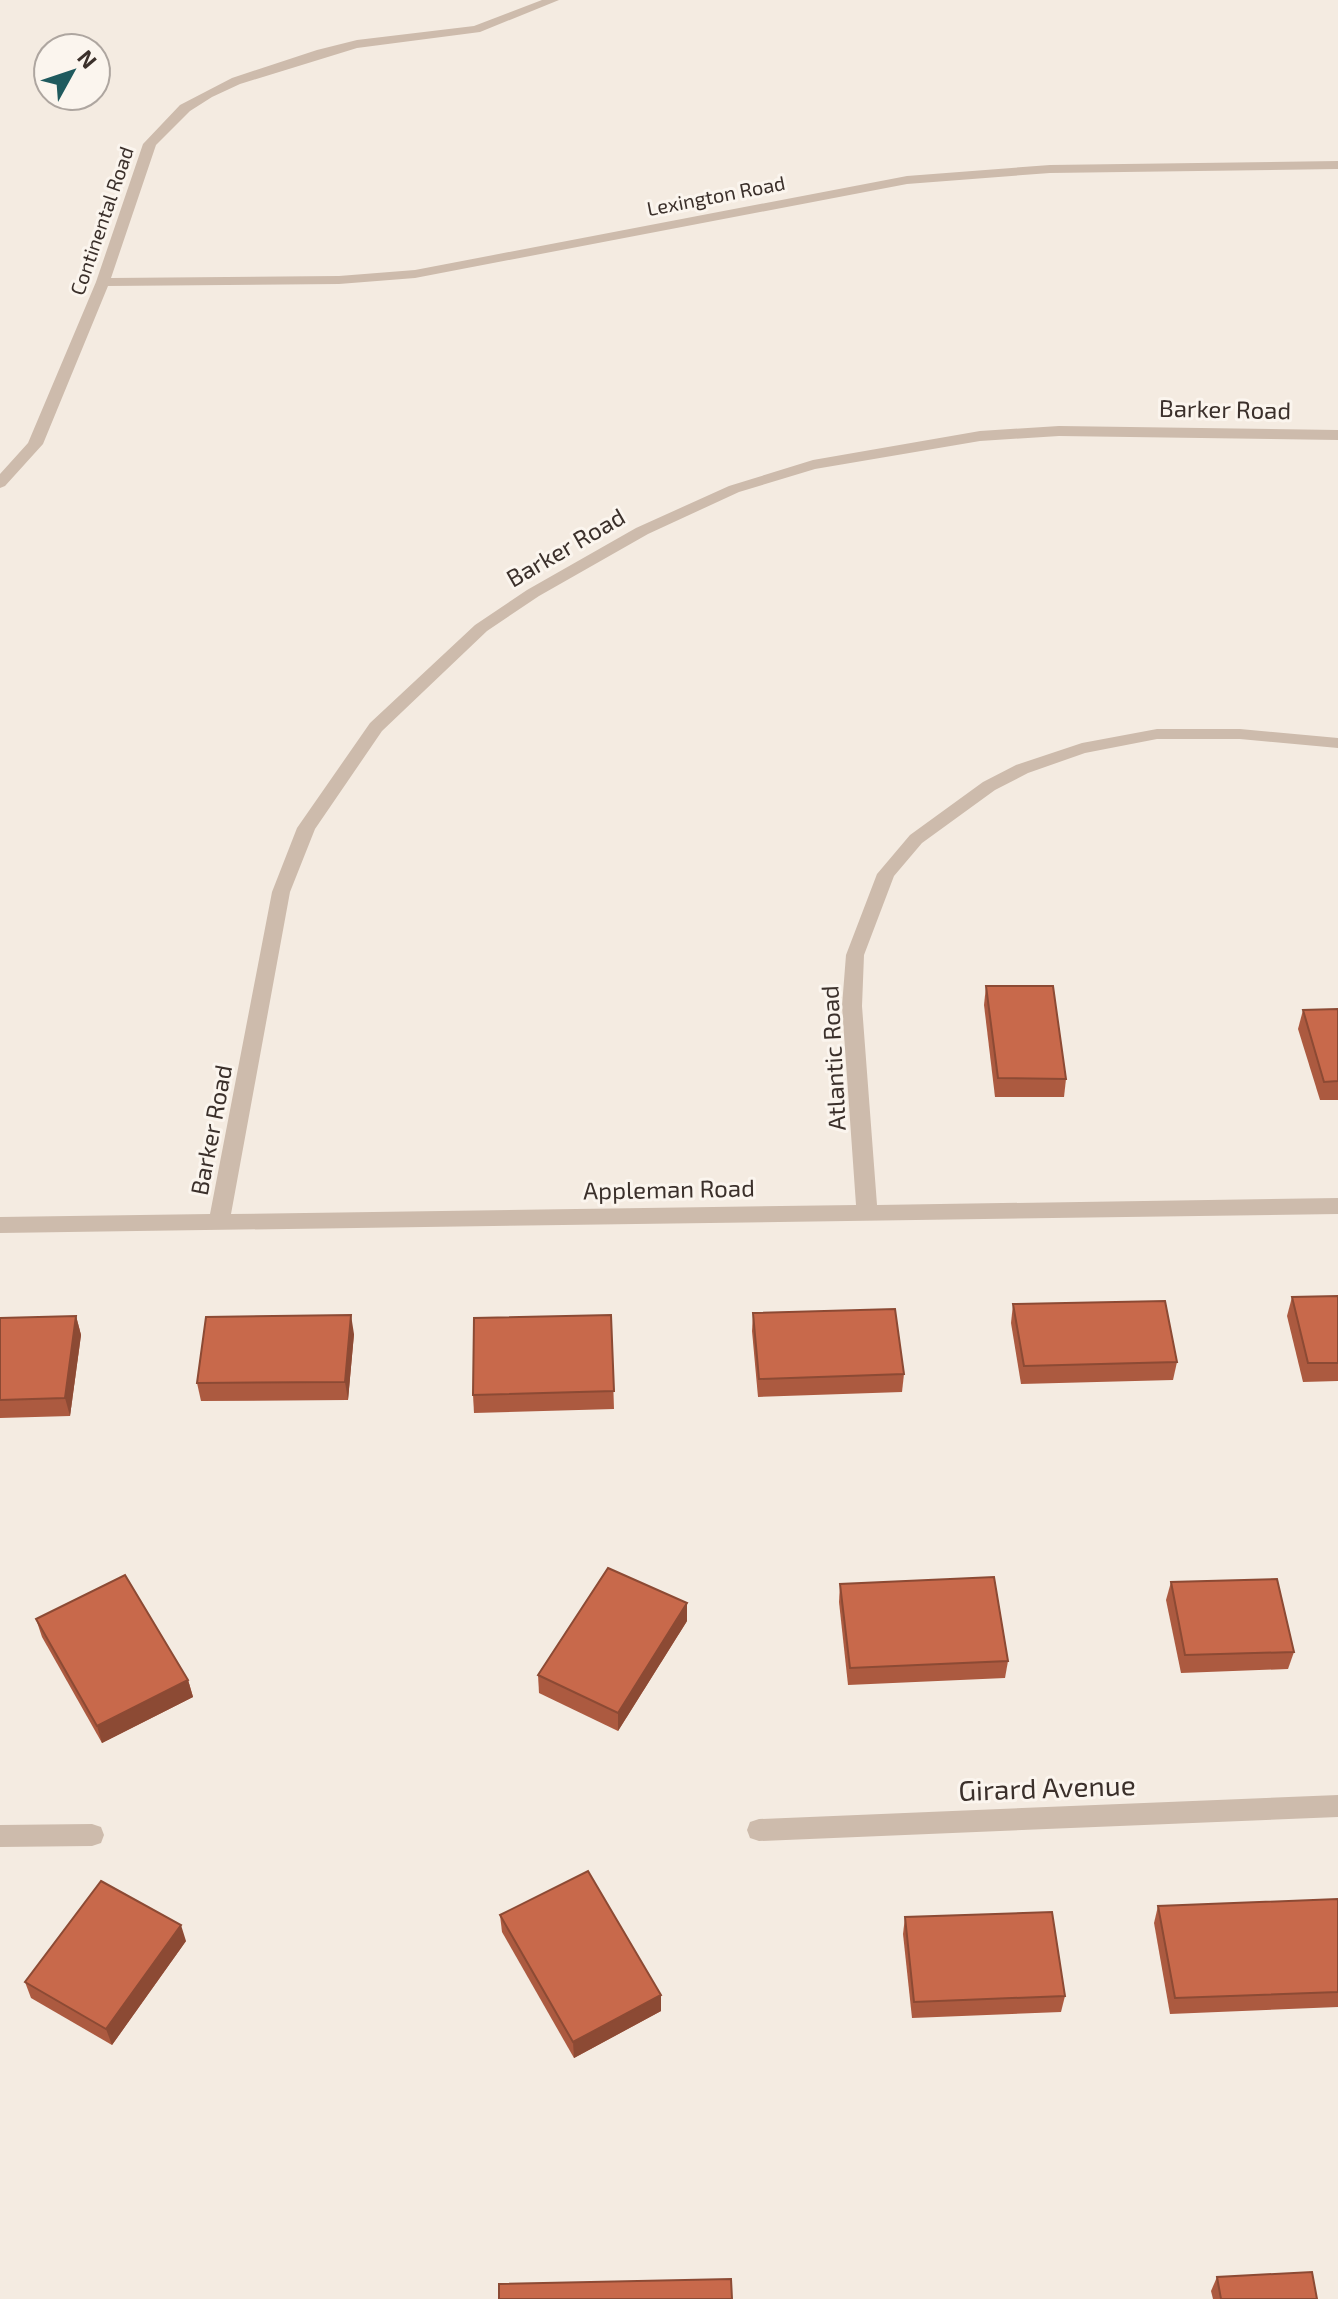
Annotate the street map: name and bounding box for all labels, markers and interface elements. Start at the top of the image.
north arrow [32,32,112,112]
text: N [73,44,103,73]
street label: Continental Road [64,143,138,298]
street label: Lexington Road [645,170,787,220]
street label: Barker Road [1159,393,1291,424]
street label: Barker Road [501,501,630,592]
street label: Atlantic Road [814,985,851,1131]
street label: Barker Road [184,1062,237,1197]
street label: Appleman Road [583,1173,755,1204]
street label: Girard Avenue [958,1767,1136,1807]

